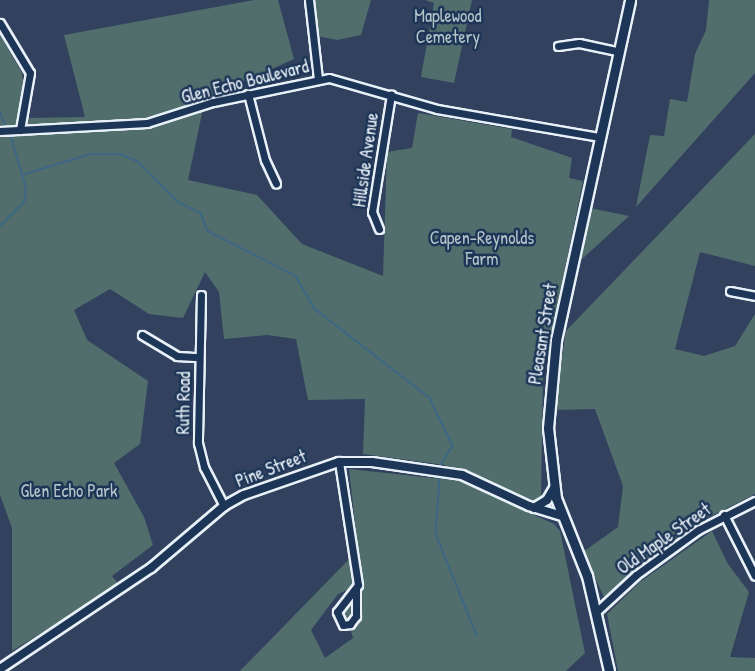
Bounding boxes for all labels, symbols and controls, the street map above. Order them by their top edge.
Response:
park label: Maplewood Cemetery [414,6,482,48]
street label: Glen Echo Boulevard [179,56,311,108]
street label: Hillside Avenue [349,111,383,209]
park label: Capen-Reynolds Farm [430,228,534,270]
street label: Pleasant Street [524,282,562,386]
street label: Ruth Road [173,371,195,435]
street label: Pine Street [233,446,309,492]
park label: Glen Echo Park [21,480,117,502]
street label: Old Maple Street [613,499,715,579]

